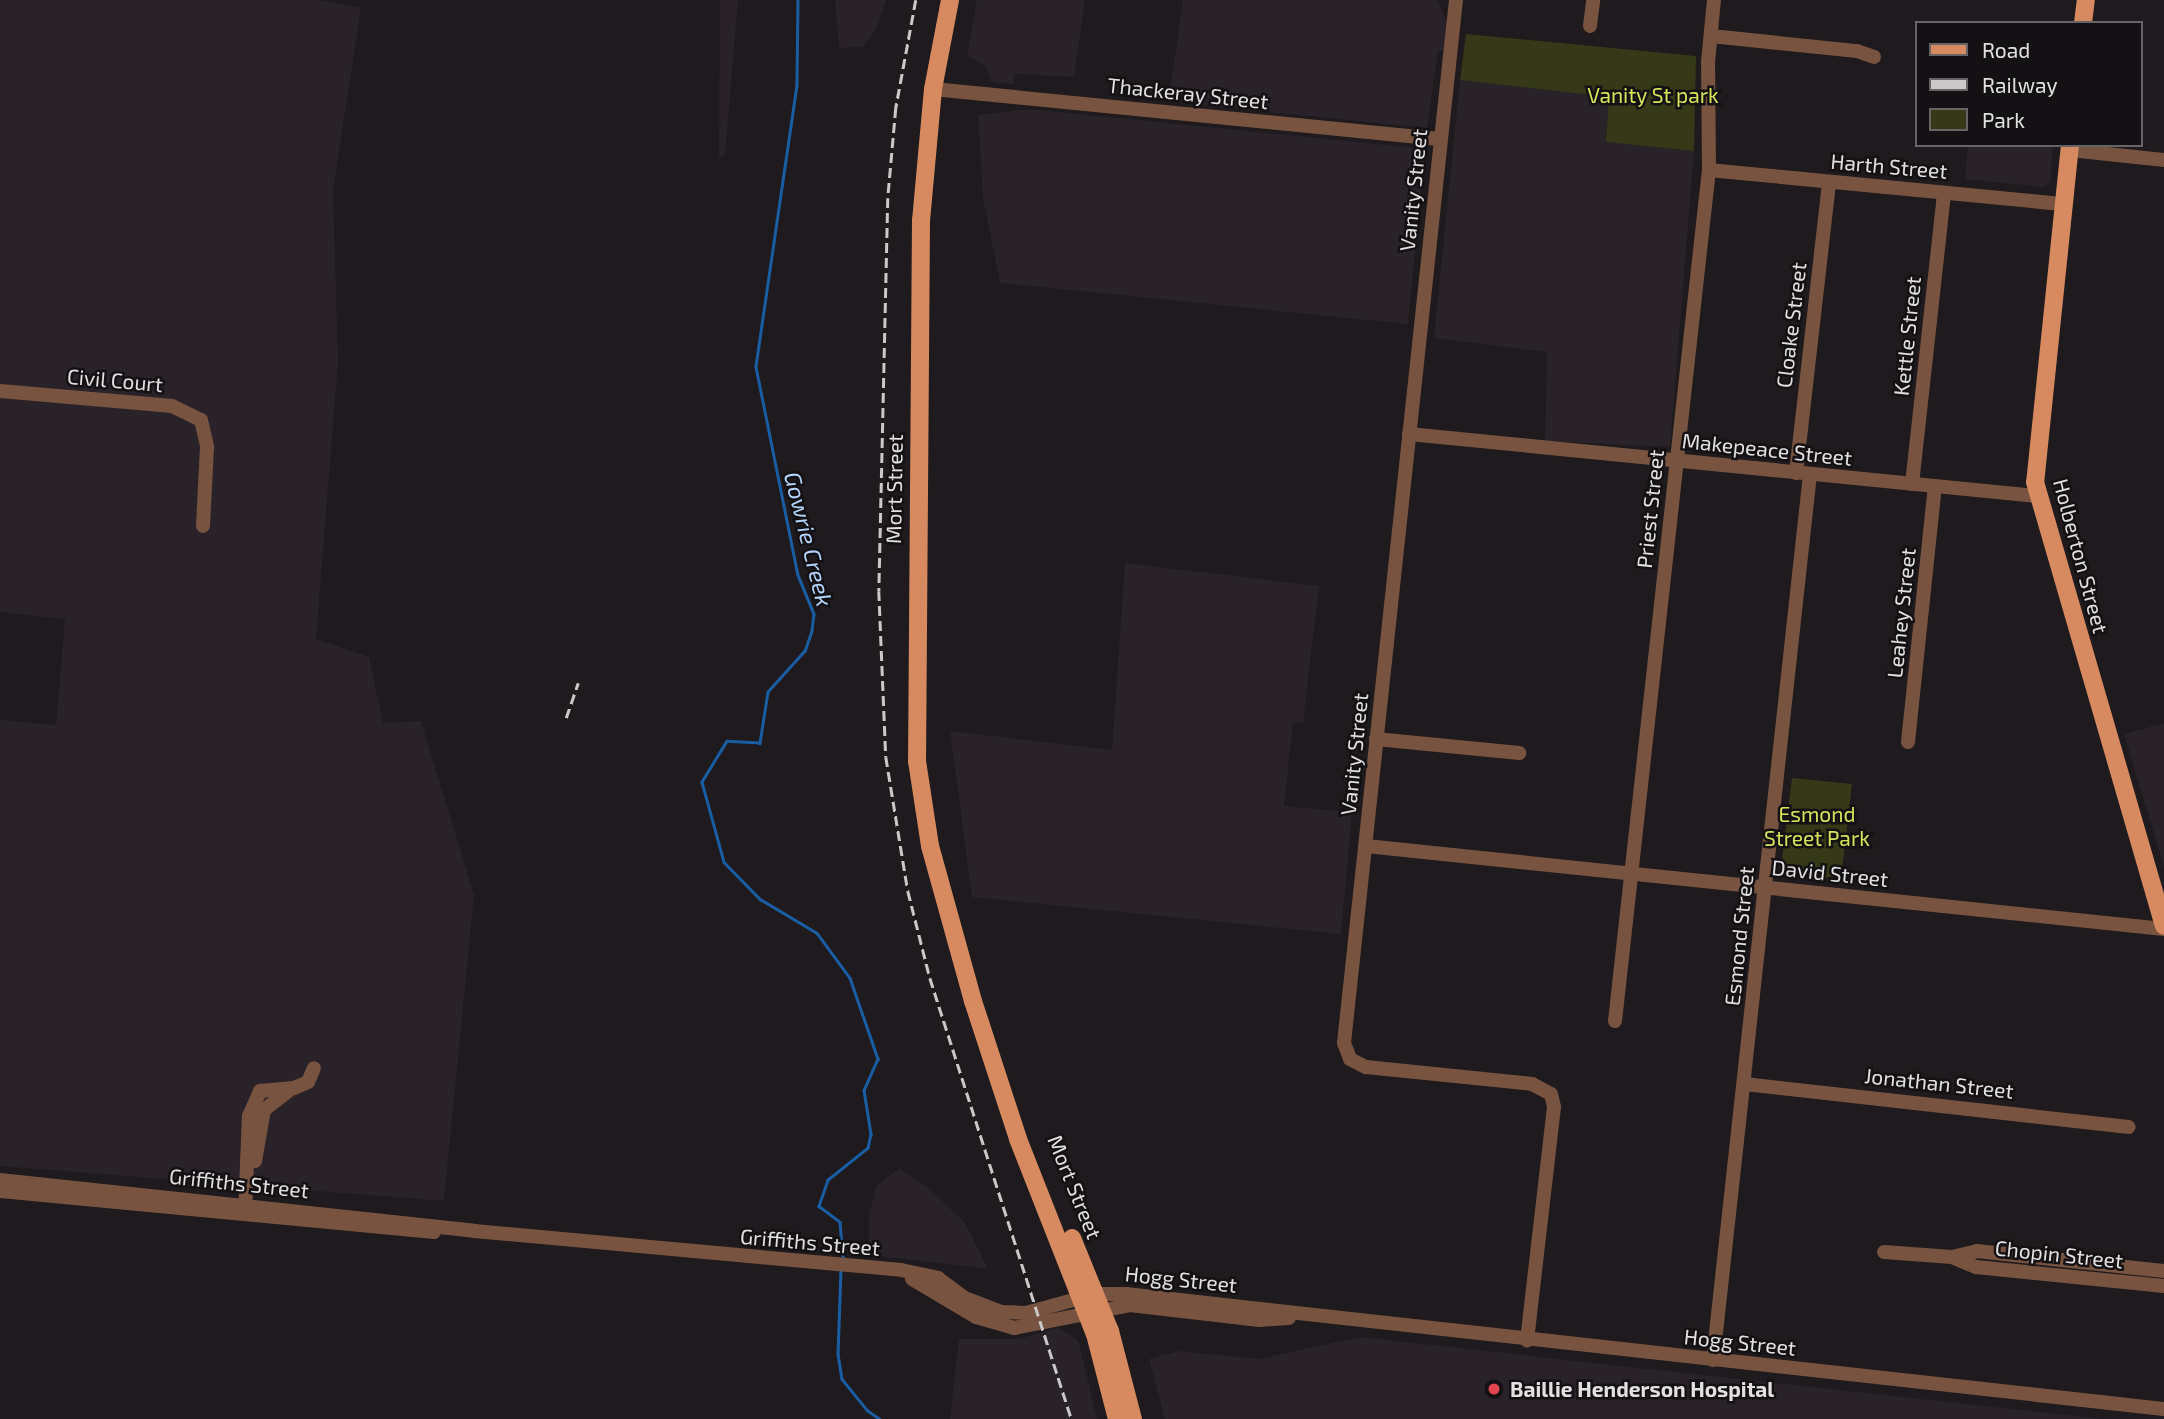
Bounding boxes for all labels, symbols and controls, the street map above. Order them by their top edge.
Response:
legend [1916,21,2143,147]
text: Road [1982,37,2030,62]
street label: Thackeray Street [1106,72,1270,114]
text: Railway [1982,72,2058,97]
park label: Vanity St park [1587,82,1719,108]
text: Park [1982,107,2025,132]
street label: Vanity Street [1394,127,1432,253]
street label: Harth Street [1830,148,1948,184]
street label: Cloake Street [1771,261,1811,389]
street label: Kettle Street [1888,275,1926,397]
street label: Civil Court [66,363,164,397]
street label: Makepeace Street [1681,428,1853,470]
street label: Mort Street [880,434,908,544]
street label: Priest Street [1631,449,1669,569]
water label: Gowrie Creek [779,469,839,609]
street label: Holberton Street [2048,476,2114,636]
street label: Leahey Street [1882,546,1920,680]
street label: Vanity Street [1335,691,1373,817]
park label: Esmond Street Park [1764,801,1870,851]
street label: David Street [1771,854,1889,892]
street label: Esmond Street [1719,865,1759,1007]
street label: Jonathan Street [1863,1063,2015,1103]
street label: Mort Street [1043,1131,1107,1243]
street label: Griffiths Street [168,1163,310,1203]
street label: Griffiths Street [739,1223,881,1261]
street label: Chopin Street [1994,1235,2124,1273]
street label: Hogg Street [1124,1261,1238,1297]
street label: Hogg Street [1683,1324,1797,1360]
place label: Baillie Henderson Hospital [1510,1376,1774,1402]
marker: Baillie Henderson Hospital [1484,1379,1504,1399]

